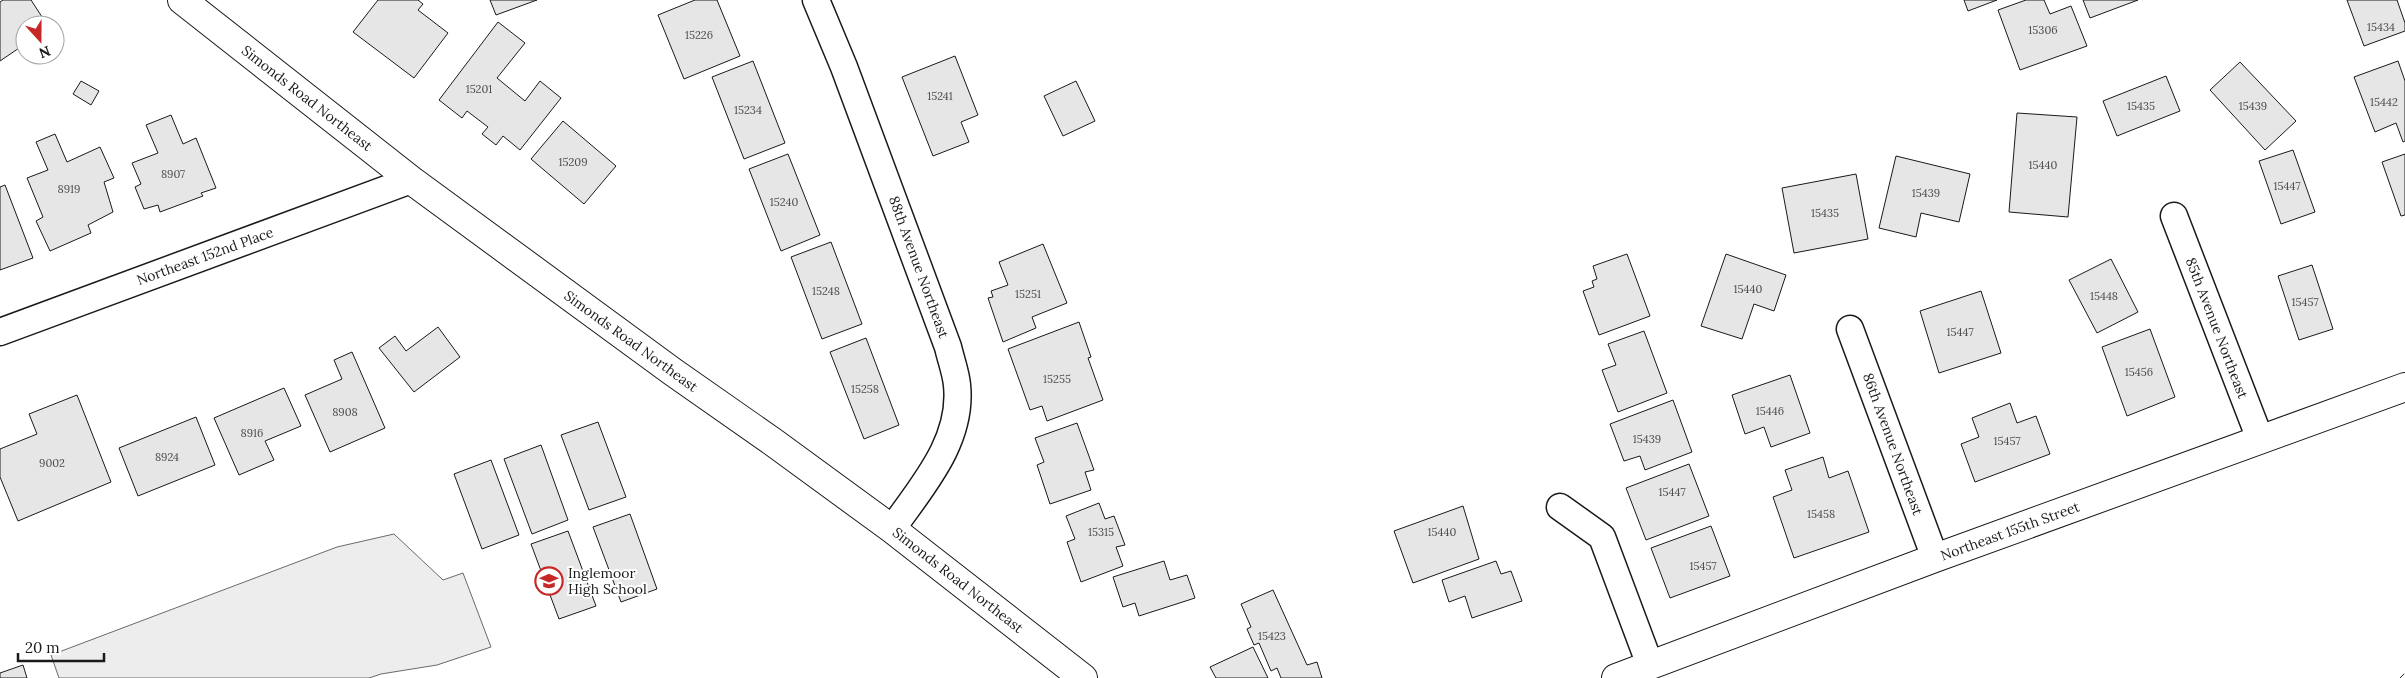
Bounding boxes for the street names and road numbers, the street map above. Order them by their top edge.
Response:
street label: Simonds Road Northeast [238,41,376,155]
street label: 88th Avenue Northeast [885,194,953,341]
street label: Northeast 152nd Place [134,223,276,289]
street label: 85th Avenue Northeast [2182,255,2252,402]
street label: Simonds Road Northeast [561,286,702,396]
street label: 86th Avenue Northeast [1859,370,1927,518]
street label: Northeast 155th Street [1938,497,2082,565]
street label: Simonds Road Northeast [889,523,1027,637]

